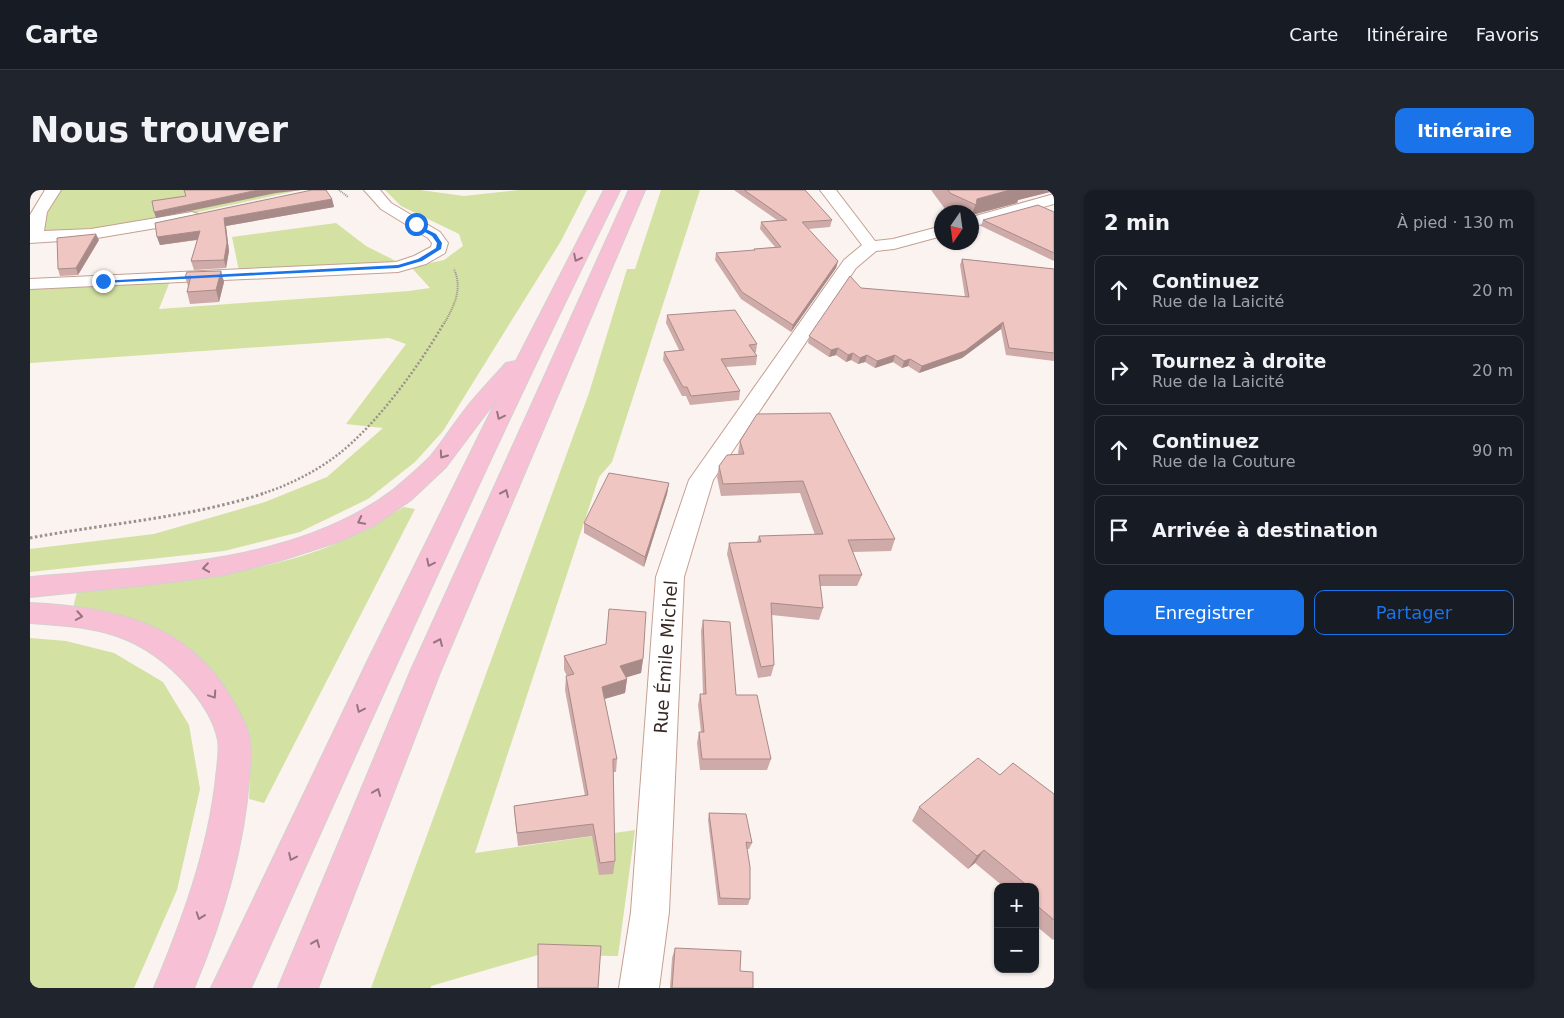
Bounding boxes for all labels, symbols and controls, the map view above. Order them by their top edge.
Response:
text: Carte [25,21,98,49]
text: Carte [1289,24,1338,45]
text: Itinéraire [1366,24,1448,45]
text: Favoris [1476,24,1539,45]
button: Itinéraire [1395,108,1534,153]
text: Nous trouver [30,110,288,150]
north arrow [934,205,979,250]
text: 2 min [1104,211,1170,235]
route start [405,213,428,236]
text: À pied · 130 m [1397,213,1514,232]
one-way arrow [574,253,584,262]
route end [92,270,115,293]
text: Continuez [1152,270,1259,292]
icon: ahead [1105,276,1133,304]
text: 20 m [1472,281,1513,300]
text: Rue de la Laicité [1152,292,1284,311]
text: Tournez à droite [1152,350,1326,372]
icon: right [1105,356,1133,384]
text: 20 m [1472,361,1513,380]
text: Rue de la Laicité [1152,372,1284,391]
one-way arrow [496,411,506,420]
text: Continuez [1152,430,1259,452]
icon: ahead [1105,436,1133,464]
text: 90 m [1472,441,1513,460]
one-way arrow [440,449,449,459]
text: Rue de la Couture [1152,452,1295,471]
one-way arrow [498,489,509,498]
one-way arrow [357,515,366,525]
icon: arrive [1105,516,1133,544]
text: Arrivée à destination [1152,519,1378,541]
one-way arrow [426,557,436,566]
one-way arrow [202,562,210,573]
street label: Rue Émile Michel [650,580,681,734]
button: Enregistrer [1104,590,1304,635]
button: Partager [1314,590,1514,635]
one-way arrow [74,611,83,621]
one-way arrow [432,638,443,647]
one-way arrow [207,690,217,699]
one-way arrow [356,704,367,713]
one-way arrow [371,788,381,797]
one-way arrow [288,852,298,861]
map controls [994,883,1039,973]
button: + [994,883,1039,928]
one-way arrow [196,911,206,919]
button: − [994,928,1039,973]
one-way arrow [310,939,320,948]

